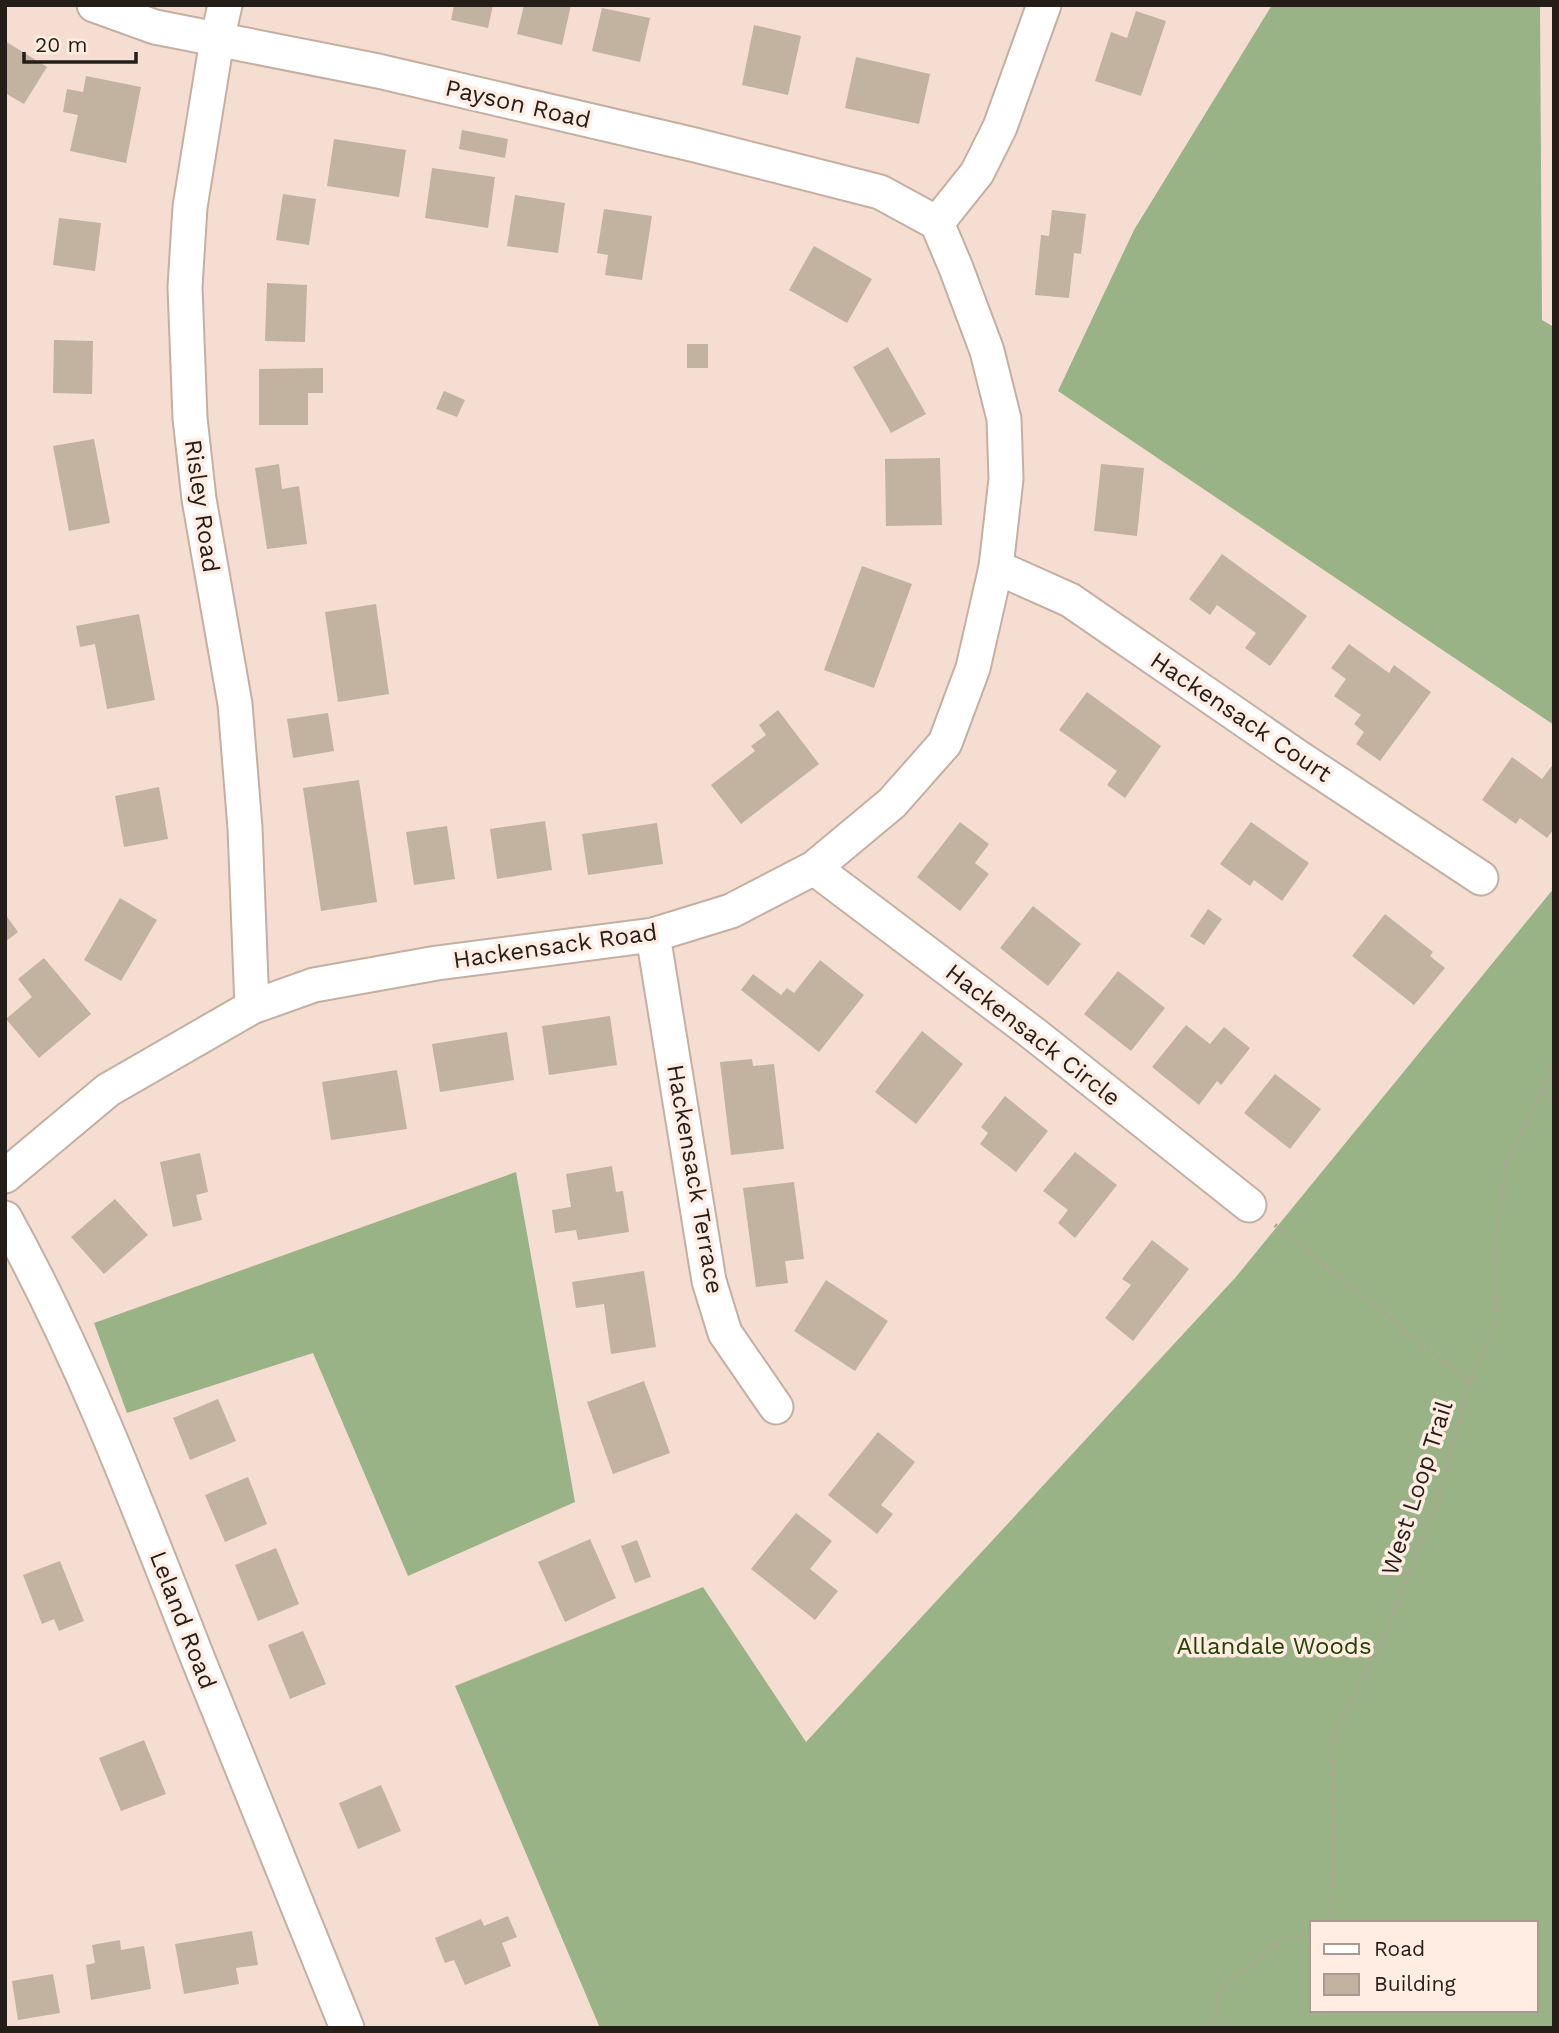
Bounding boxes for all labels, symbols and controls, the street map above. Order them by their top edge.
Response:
scale bar [24,21,136,65]
text: 20 m [35,32,87,57]
street label: Payson Road [443,74,593,134]
street label: Risley Road [179,438,225,574]
street label: Hackensack Court [1145,646,1337,788]
street label: Hackensack Road [451,918,659,974]
street label: Hackensack Circle [940,958,1126,1112]
street label: Hackensack Terrace [661,1062,729,1296]
street label: West Loop Trail [1376,1397,1459,1579]
street label: Leland Road [144,1547,222,1693]
park label: Allandale Woods [1176,1632,1372,1660]
legend [1310,1921,1538,2012]
text: Road [1374,1936,1425,1961]
text: Building [1374,1971,1456,1996]

